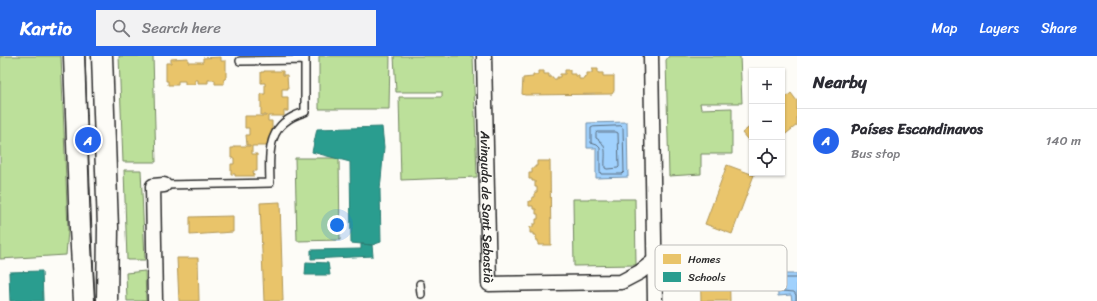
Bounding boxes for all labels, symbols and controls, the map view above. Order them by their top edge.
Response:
search box [96,10,376,46]
text: Kartio [20,12,72,45]
text: Search here [142,15,221,41]
text: Map [932,16,957,41]
text: Layers [979,16,1019,41]
text: Share [1041,16,1077,41]
icon: search [110,17,132,39]
text: Nearby [813,67,867,97]
map controls [749,68,785,176]
button: + [749,68,785,104]
button: − [749,104,785,140]
text: Países Escandinavos [851,116,983,142]
pin: A [75,125,101,155]
text: A [822,129,830,152]
text: 140 m [1046,129,1081,152]
street label: Avinguda de Sant Sebastià [474,130,500,284]
button: locate [749,140,785,176]
text: Bus stop [851,142,900,165]
your location [327,215,347,235]
legend [655,245,787,291]
text: Homes [688,250,721,269]
text: Schools [688,268,726,287]

